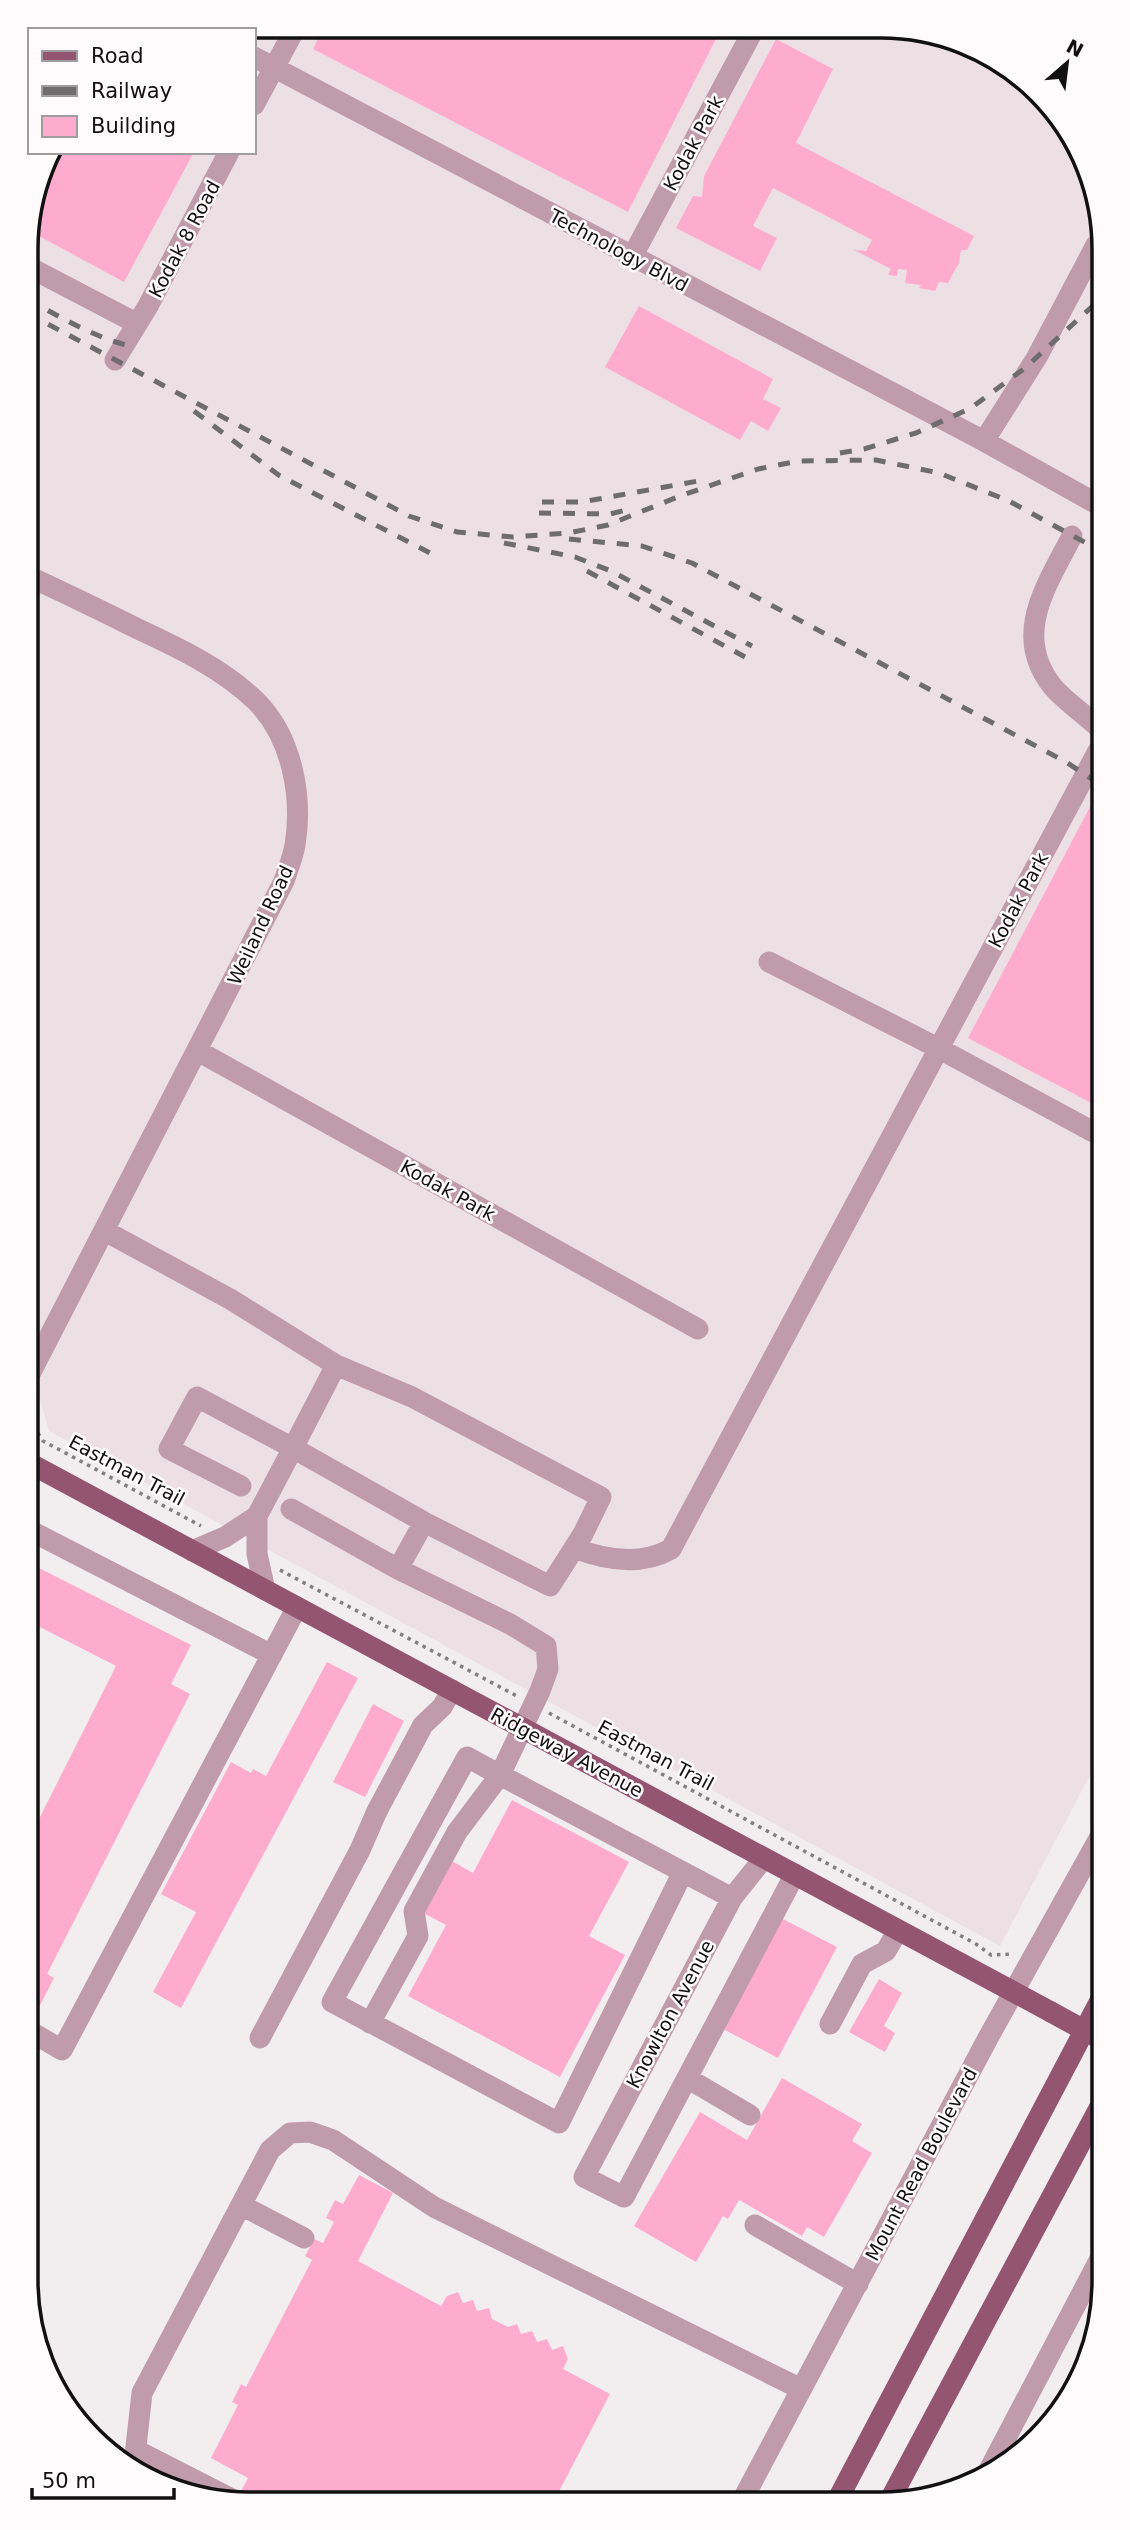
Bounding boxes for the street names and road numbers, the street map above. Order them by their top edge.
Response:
street label: Kodak Park [659,92,727,194]
street label: Kodak 8 Road [144,177,224,301]
street label: Technology Blvd [545,204,692,296]
street label: Kodak Park [984,849,1052,951]
street label: Weiland Road [223,862,297,988]
street label: Kodak Park [397,1155,499,1225]
street label: Eastman Trail [65,1430,189,1510]
street label: Ridgeway Avenue [487,1703,647,1801]
street label: Eastman Trail [594,1715,718,1795]
street label: Knowlton Avenue [622,1936,718,2092]
street label: Mount Read Boulevard [861,2064,981,2264]

